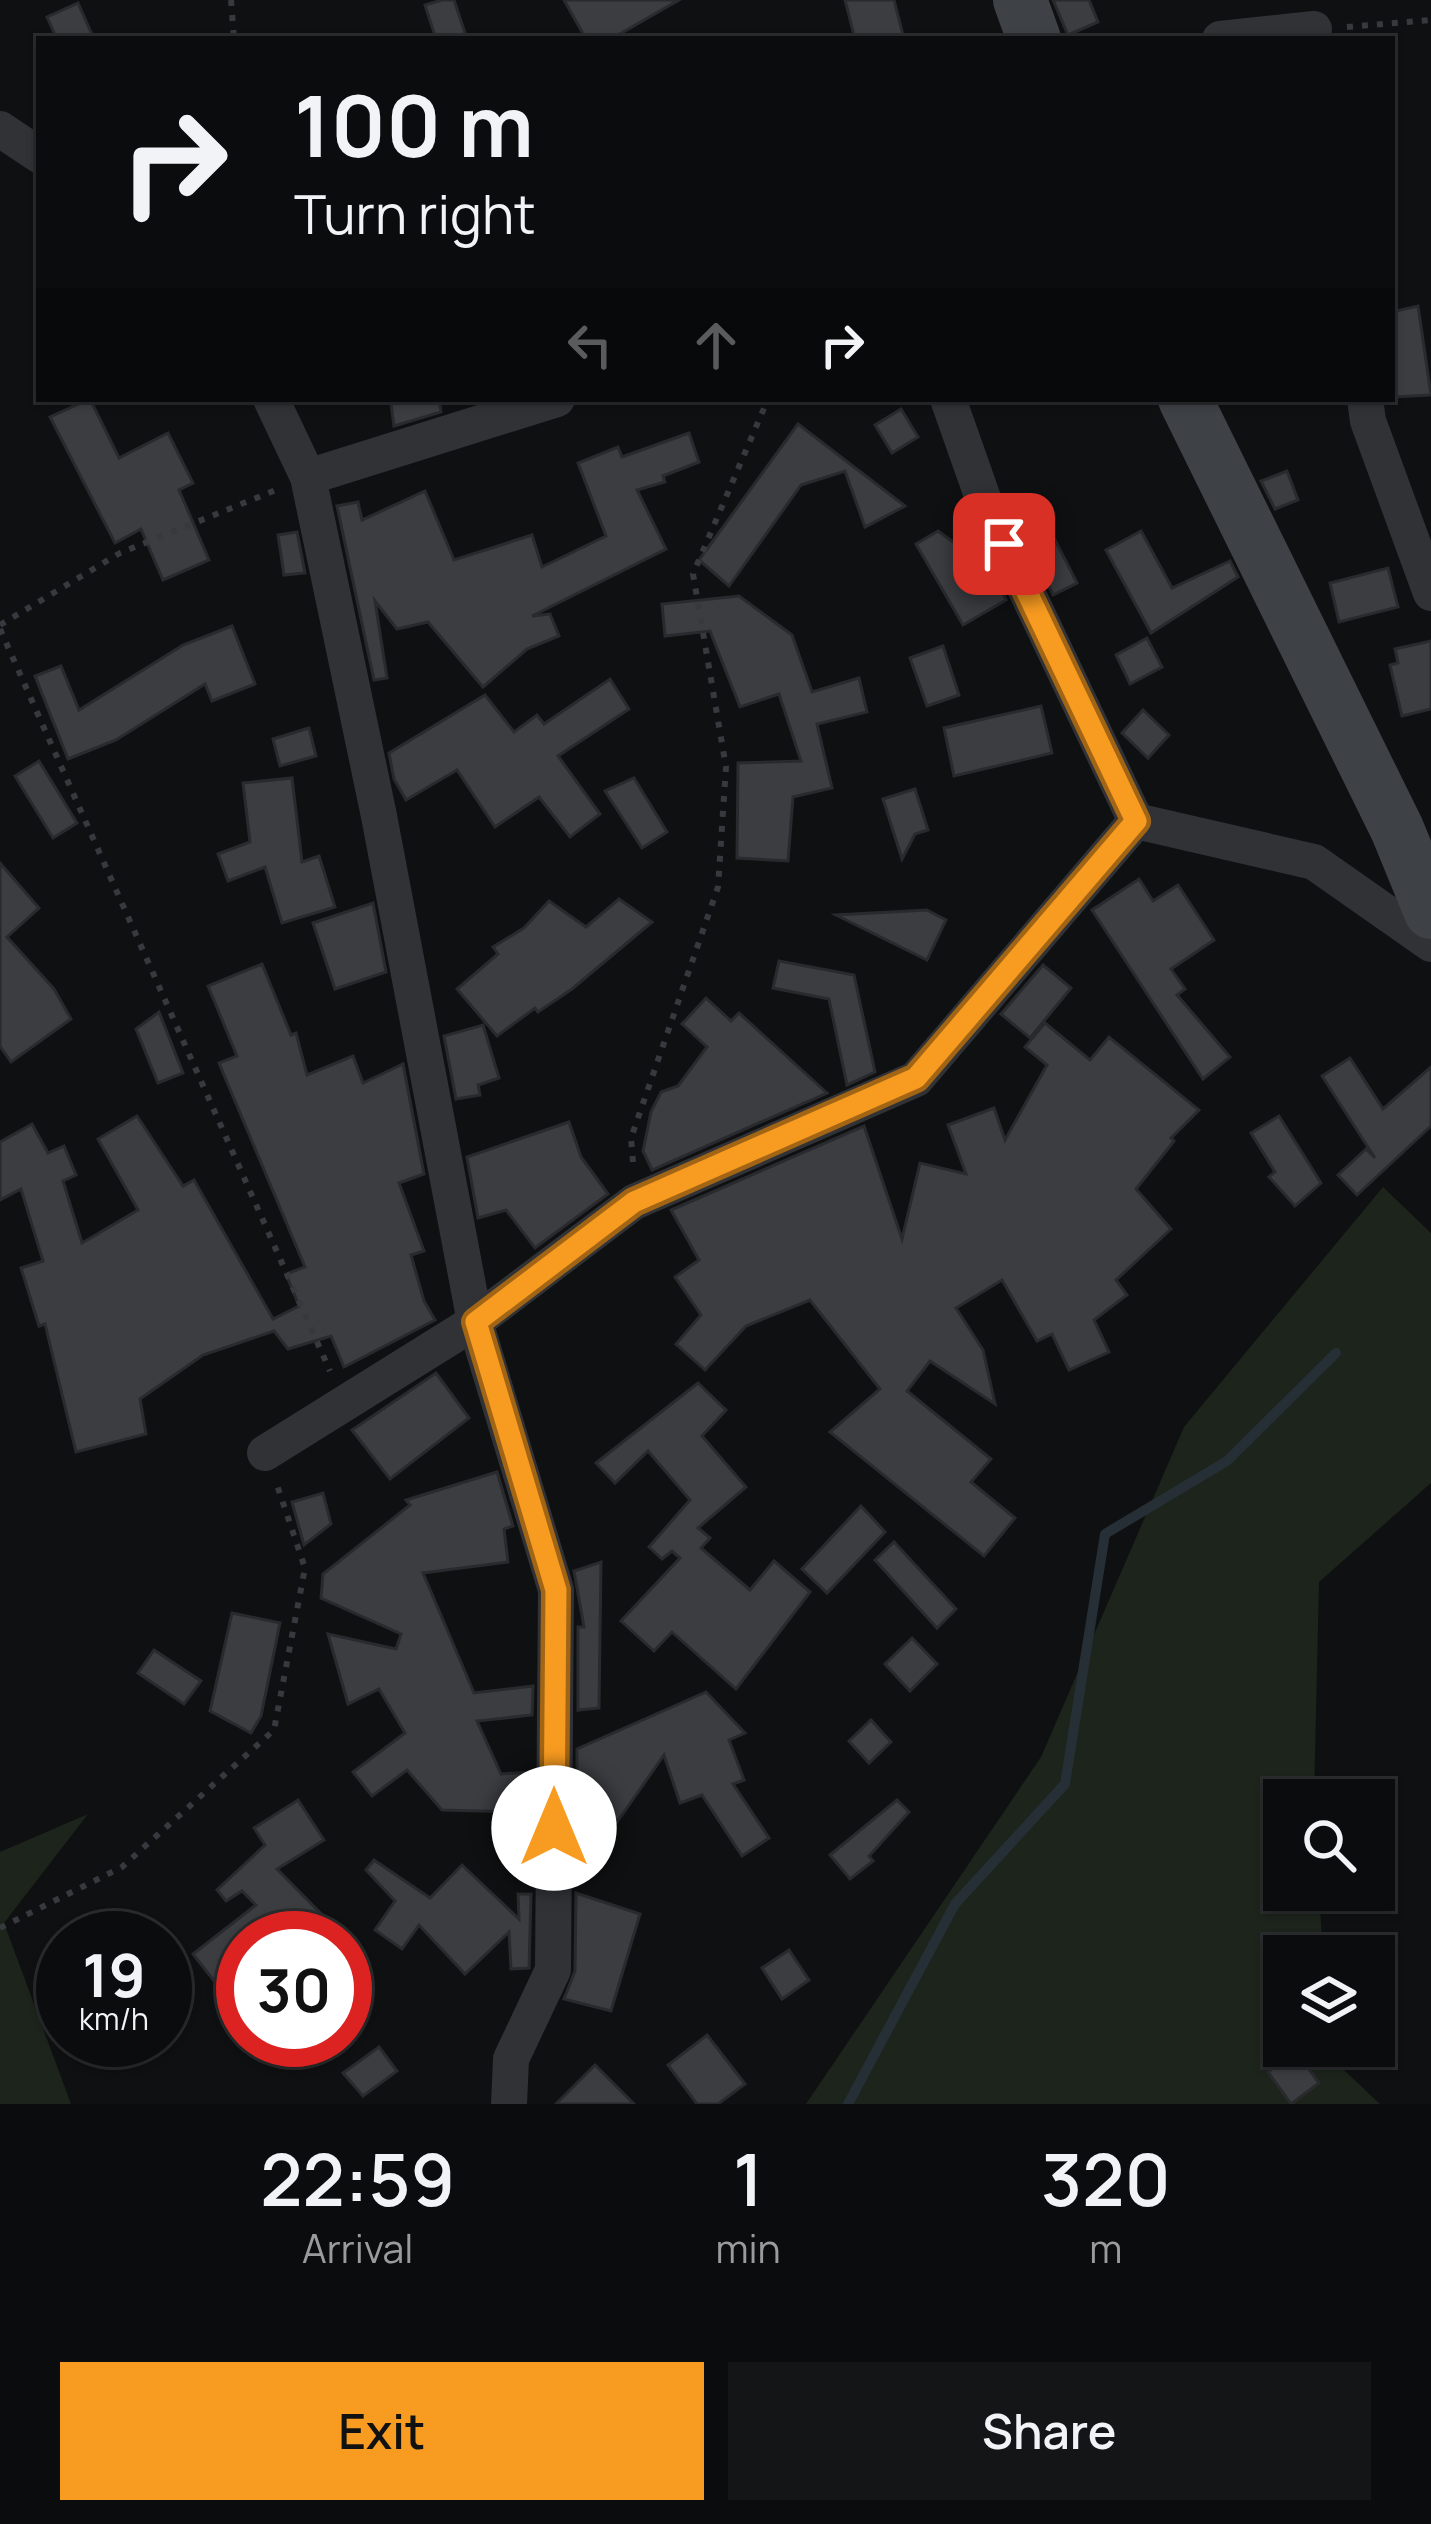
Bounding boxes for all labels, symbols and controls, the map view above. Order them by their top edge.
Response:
text: 100 m [294,67,534,182]
icon: right [96,84,252,240]
text: Turn right [294,176,536,250]
icon: left [557,312,623,378]
icon: ahead [683,312,749,378]
icon: right [809,312,875,378]
pin [953,493,1055,595]
icon: arrive [971,511,1037,577]
position arrow [491,1765,617,1891]
map controls [1263,1779,1395,2067]
button: search [1263,1779,1395,1911]
speed limit sign: 30 [216,1911,372,2067]
text: 19 [82,1933,146,2015]
button: layers [1263,1935,1395,2067]
text: km/h [79,1998,149,2039]
text: 22:59 [260,2129,455,2228]
text: 1 [733,2129,763,2228]
text: 320 [1041,2129,1171,2228]
text: Arrival [302,2221,413,2275]
text: min [715,2221,781,2275]
text: m [1089,2221,1122,2275]
button: Exit [60,2362,704,2500]
button: Share [728,2362,1371,2500]

